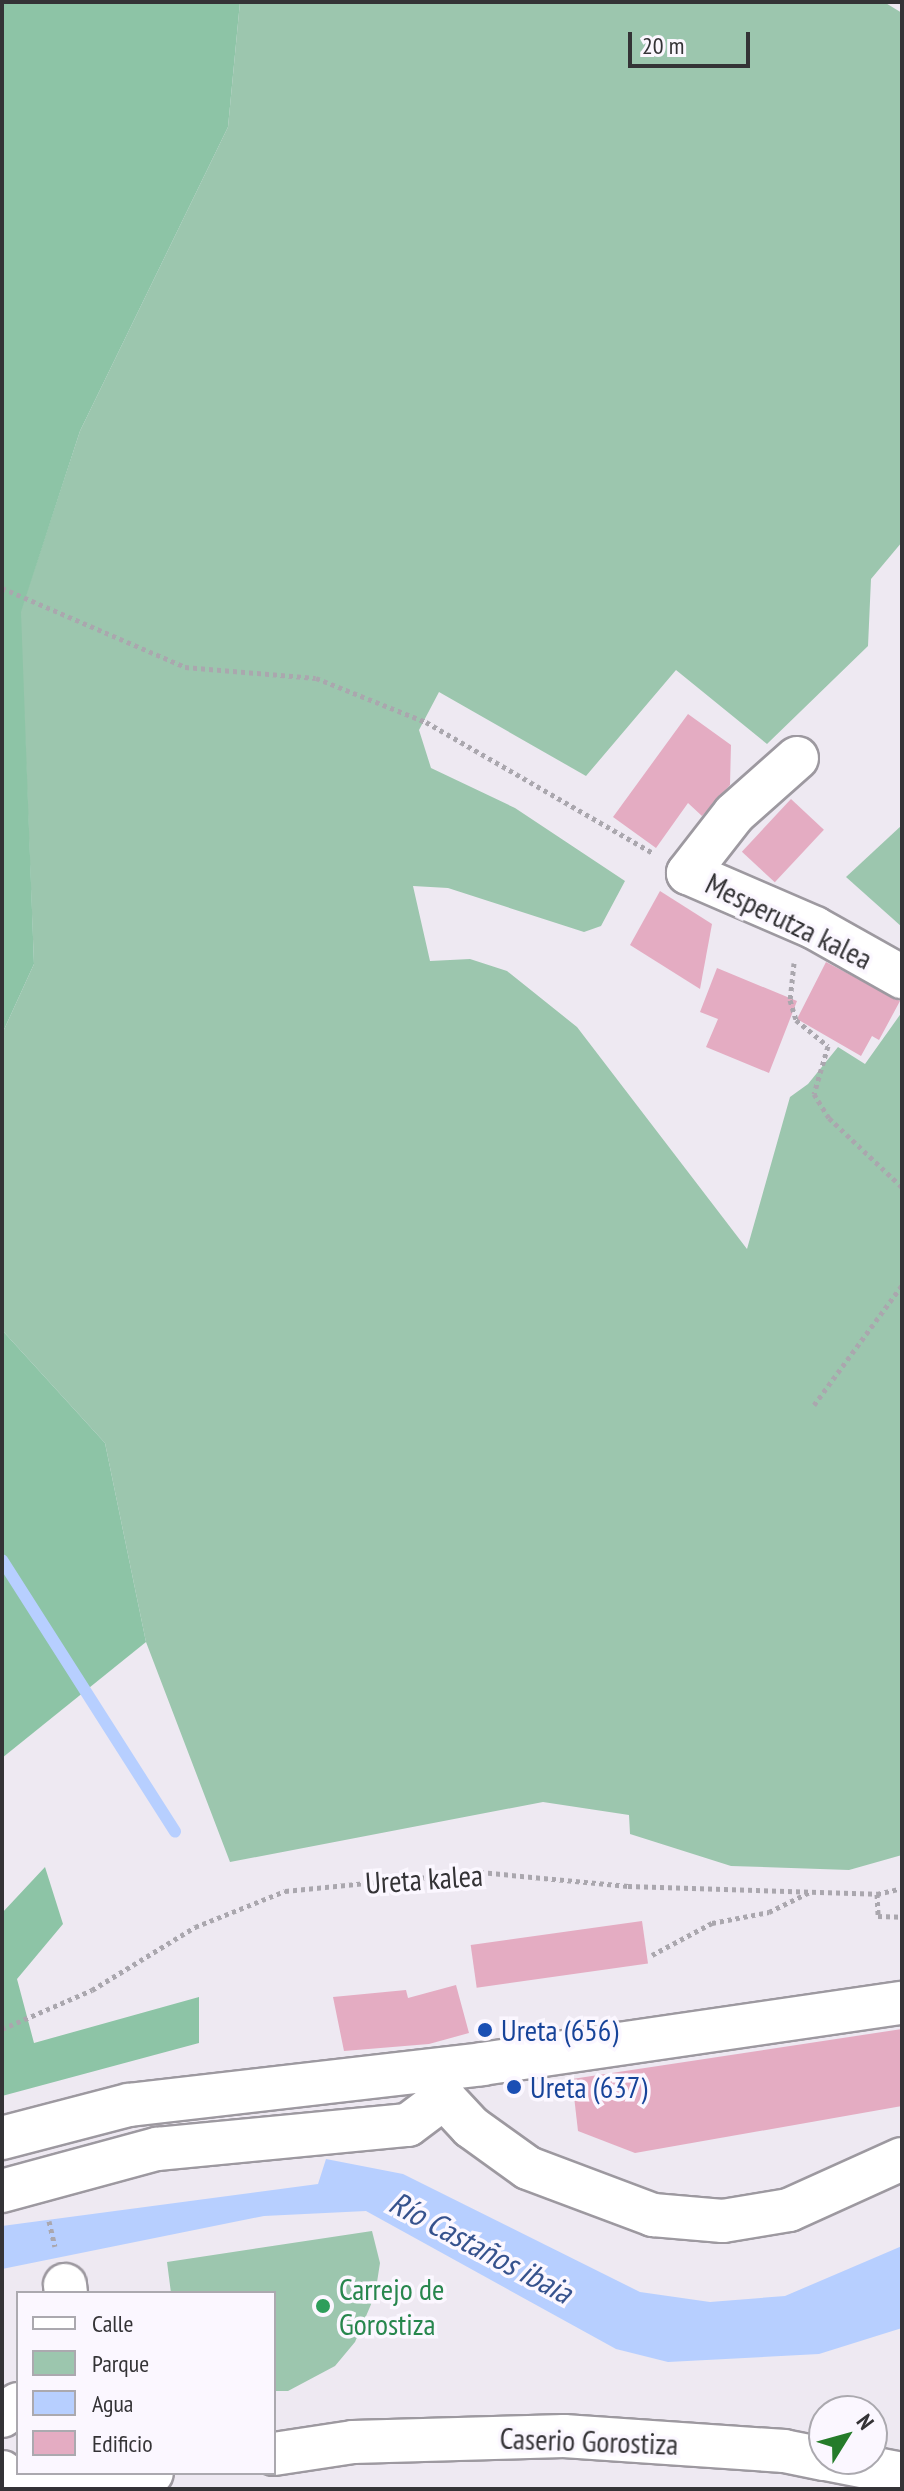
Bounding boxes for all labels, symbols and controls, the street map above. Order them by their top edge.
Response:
scale bar [632,16,754,66]
text: 20 m [642,30,684,61]
street label: Mesperutza kalea [700,865,878,977]
street label: Ureta kalea [364,1857,484,1901]
place label: Ureta (656) [501,2012,618,2048]
marker: Ureta (656) [476,2021,494,2039]
place label: Ureta (637) [530,2069,647,2105]
marker: Ureta (637) [505,2078,523,2096]
water label: Río Castaños ibaia [383,2183,579,2311]
place label: Carrejo de Gorostiza [339,2271,444,2342]
legend [16,2291,276,2475]
marker: Carrejo de Gorostiza [314,2297,332,2315]
text: Calle [92,2308,133,2339]
text: Parque [92,2348,149,2379]
text: Agua [92,2388,133,2419]
north arrow [808,2395,888,2475]
text: N [851,2409,880,2435]
street label: Caserio Gorostiza [499,2420,679,2462]
text: Edificio [92,2428,153,2459]

